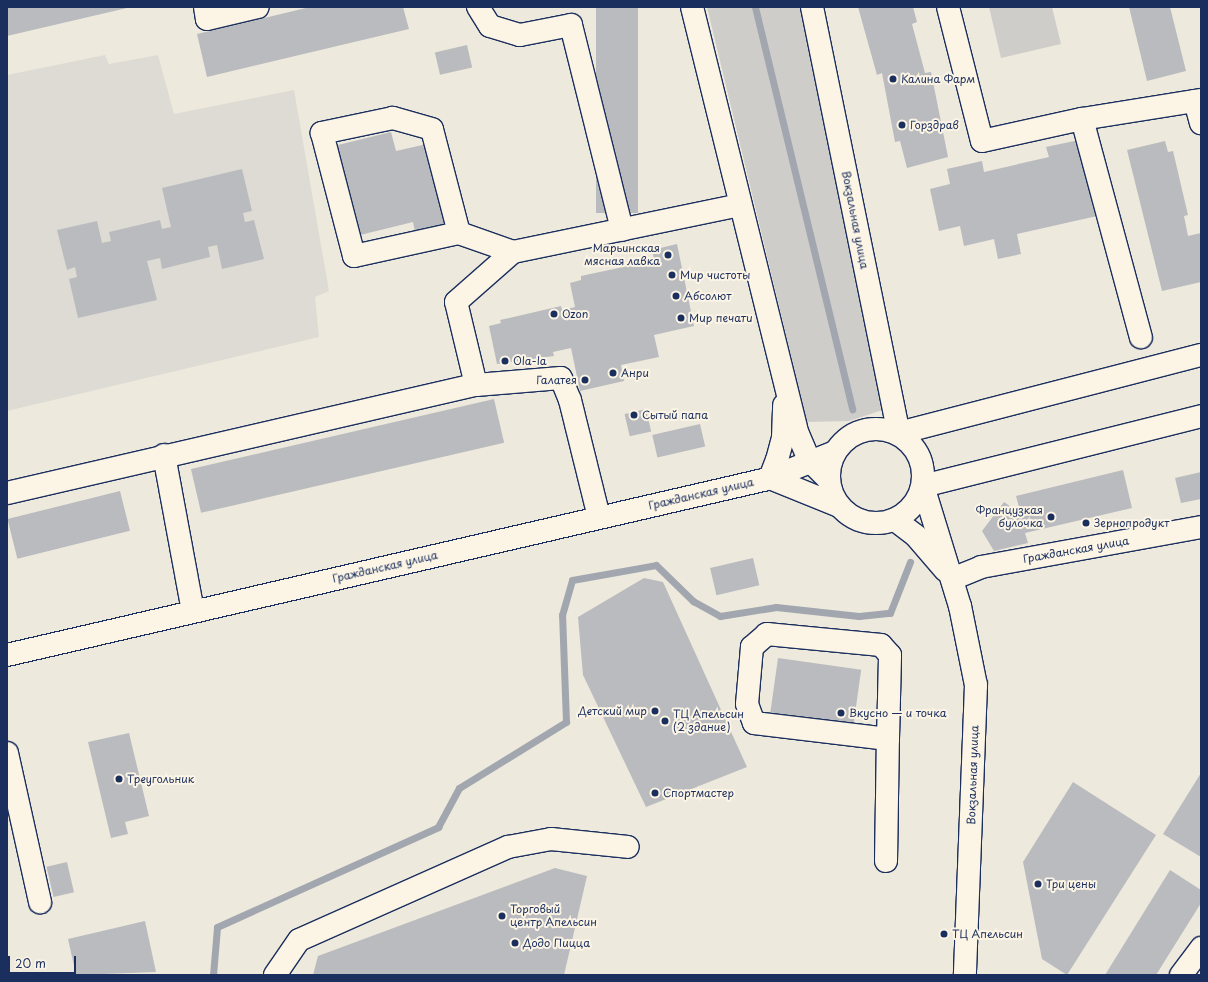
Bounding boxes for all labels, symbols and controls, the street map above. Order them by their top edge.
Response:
place label: Калина Фарм [901,72,976,86]
marker: Калина Фарм [888,74,898,84]
place label: Горздрав [910,118,959,132]
marker: Горздрав [897,120,907,130]
street label: Вокзальная улица [839,169,871,271]
place label: Марьинская мясная лавка [584,242,660,268]
marker: Марьинская мясная лавка [663,250,673,260]
place label: Мир чистоты [680,268,751,282]
marker: Мир чистоты [667,270,677,280]
place label: Абсолют [684,289,732,303]
marker: Абсолют [671,291,681,301]
place label: Ozon [562,307,588,321]
marker: Ozon [549,309,559,319]
place label: Мир печати [689,311,753,325]
marker: Мир печати [676,313,686,323]
place label: Ola-la [513,354,547,368]
marker: Ola-la [500,356,510,366]
place label: Анри [621,366,649,380]
marker: Анри [608,368,618,378]
place label: Галатея [536,373,577,387]
marker: Галатея [580,375,590,385]
place label: Сытый папа [642,408,709,422]
marker: Сытый папа [629,410,639,420]
street label: Гражданская улица [647,475,755,513]
place label: Французкая булочка [976,504,1043,530]
marker: Французкая булочка [1046,512,1056,522]
place label: Зернопродукт [1094,516,1170,530]
marker: Зернопродукт [1081,518,1091,528]
street label: Гражданская улица [1022,534,1130,566]
street label: Гражданская улица [331,548,439,586]
place label: Детский мир [578,704,647,718]
marker: Детский мир [650,706,660,716]
place label: Вкусно — и точка [849,706,948,720]
place label: ТЦ Апельсин (2 здание) [673,708,744,734]
marker: Вкусно — и точка [836,708,846,718]
marker: ТЦ Апельсин (2 здание) [660,716,670,726]
street label: Вокзальная улица [965,725,981,825]
place label: Треугольник [127,772,194,786]
marker: Треугольник [114,774,124,784]
place label: Спортмастер [663,786,734,800]
marker: Спортмастер [650,788,660,798]
place label: Три цены [1046,877,1097,891]
marker: Три цены [1033,879,1043,889]
place label: Торговый центр Апельсин [510,903,597,929]
marker: Торговый центр Апельсин [497,911,507,921]
place label: ТЦ Апельсин [952,927,1023,941]
marker: ТЦ Апельсин [939,929,949,939]
place label: Додо Пицца [523,936,590,950]
marker: Додо Пицца [510,938,520,948]
scale bar [10,948,78,974]
text: 20 m [15,954,46,972]

